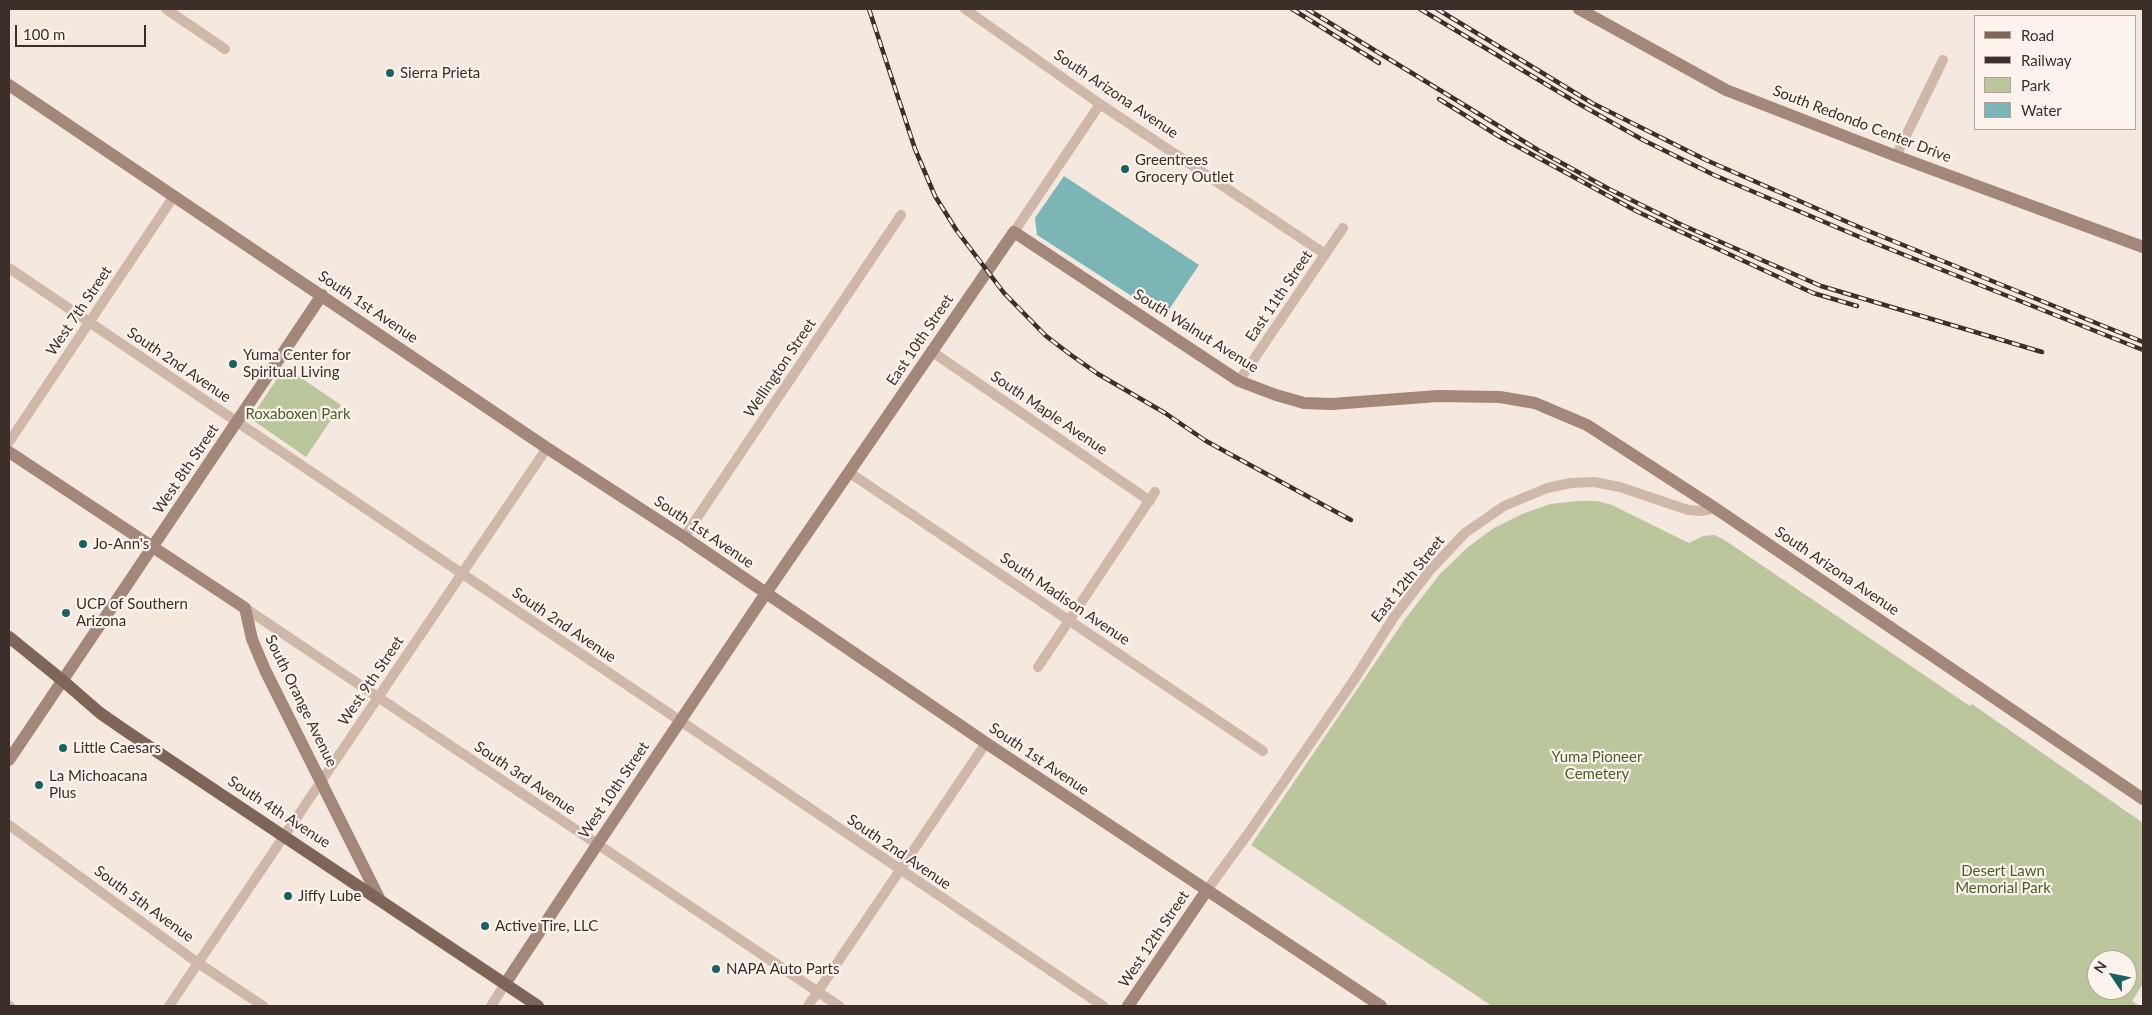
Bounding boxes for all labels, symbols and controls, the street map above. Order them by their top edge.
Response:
scale bar [18,15,149,47]
legend [1974,15,2137,130]
text: 100 m [23,25,65,43]
text: Road [2021,26,2054,44]
street label: South Arizona Avenue [1050,46,1182,142]
text: Railway [2021,51,2072,69]
place label: Sierra Prieta [400,64,480,82]
marker: Sierra Prieta [384,67,396,79]
text: Park [2021,76,2050,94]
street label: South Redondo Center Drive [1770,82,1954,166]
text: Water [2021,101,2062,119]
place label: Greentrees Grocery Outlet [1135,151,1234,186]
marker: Greentrees Grocery Outlet [1119,163,1131,175]
street label: East 11th Street [1242,247,1316,345]
street label: West 7th Street [42,263,116,359]
street label: South 1st Avenue [315,267,421,347]
street label: South Walnut Avenue [1130,285,1262,377]
street label: East 10th Street [883,291,957,389]
street label: Wellington Street [740,315,820,421]
street label: South 2nd Avenue [124,324,234,406]
place label: Yuma Center for Spiritual Living [243,346,351,381]
marker: Yuma Center for Spiritual Living [227,358,239,370]
street label: South Maple Avenue [987,367,1111,459]
park label: Roxaboxen Park [245,405,351,423]
street label: West 8th Street [149,421,223,517]
street label: South 1st Avenue [651,492,757,572]
street label: South Arizona Avenue [1771,523,1903,619]
street label: East 12th Street [1368,532,1448,626]
place label: Jo-Ann's [93,535,149,553]
marker: Jo-Ann's [77,538,89,550]
street label: South Madison Avenue [997,549,1133,649]
street label: South 2nd Avenue [509,584,619,666]
place label: UCP of Southern Arizona [76,595,188,630]
marker: UCP of Southern Arizona [60,607,72,619]
street label: South Orange Avenue [261,632,341,770]
street label: West 9th Street [334,633,408,729]
street label: South 1st Avenue [986,719,1092,799]
street label: South 3rd Avenue [471,737,579,819]
street label: West 10th Street [575,738,653,842]
place label: Little Caesars [73,739,161,757]
marker: Little Caesars [57,742,69,754]
park label: Yuma Pioneer Cemetery [1552,748,1642,783]
place label: La Michoacana Plus [49,767,147,802]
street label: South 4th Avenue [224,772,334,852]
marker: La Michoacana Plus [33,779,45,791]
street label: South 2nd Avenue [844,811,954,893]
street label: South 5th Avenue [91,862,197,946]
park label: Desert Lawn Memorial Park [1955,862,2051,897]
place label: Jiffy Lube [298,887,361,905]
street label: West 12th Street [1115,887,1193,991]
marker: Jiffy Lube [282,890,294,902]
place label: Active Tire, LLC [495,917,598,935]
marker: Active Tire, LLC [479,920,491,932]
north arrow [2087,950,2137,1000]
text: N [2090,958,2110,976]
place label: NAPA Auto Parts [726,960,839,978]
marker: NAPA Auto Parts [710,963,722,975]

